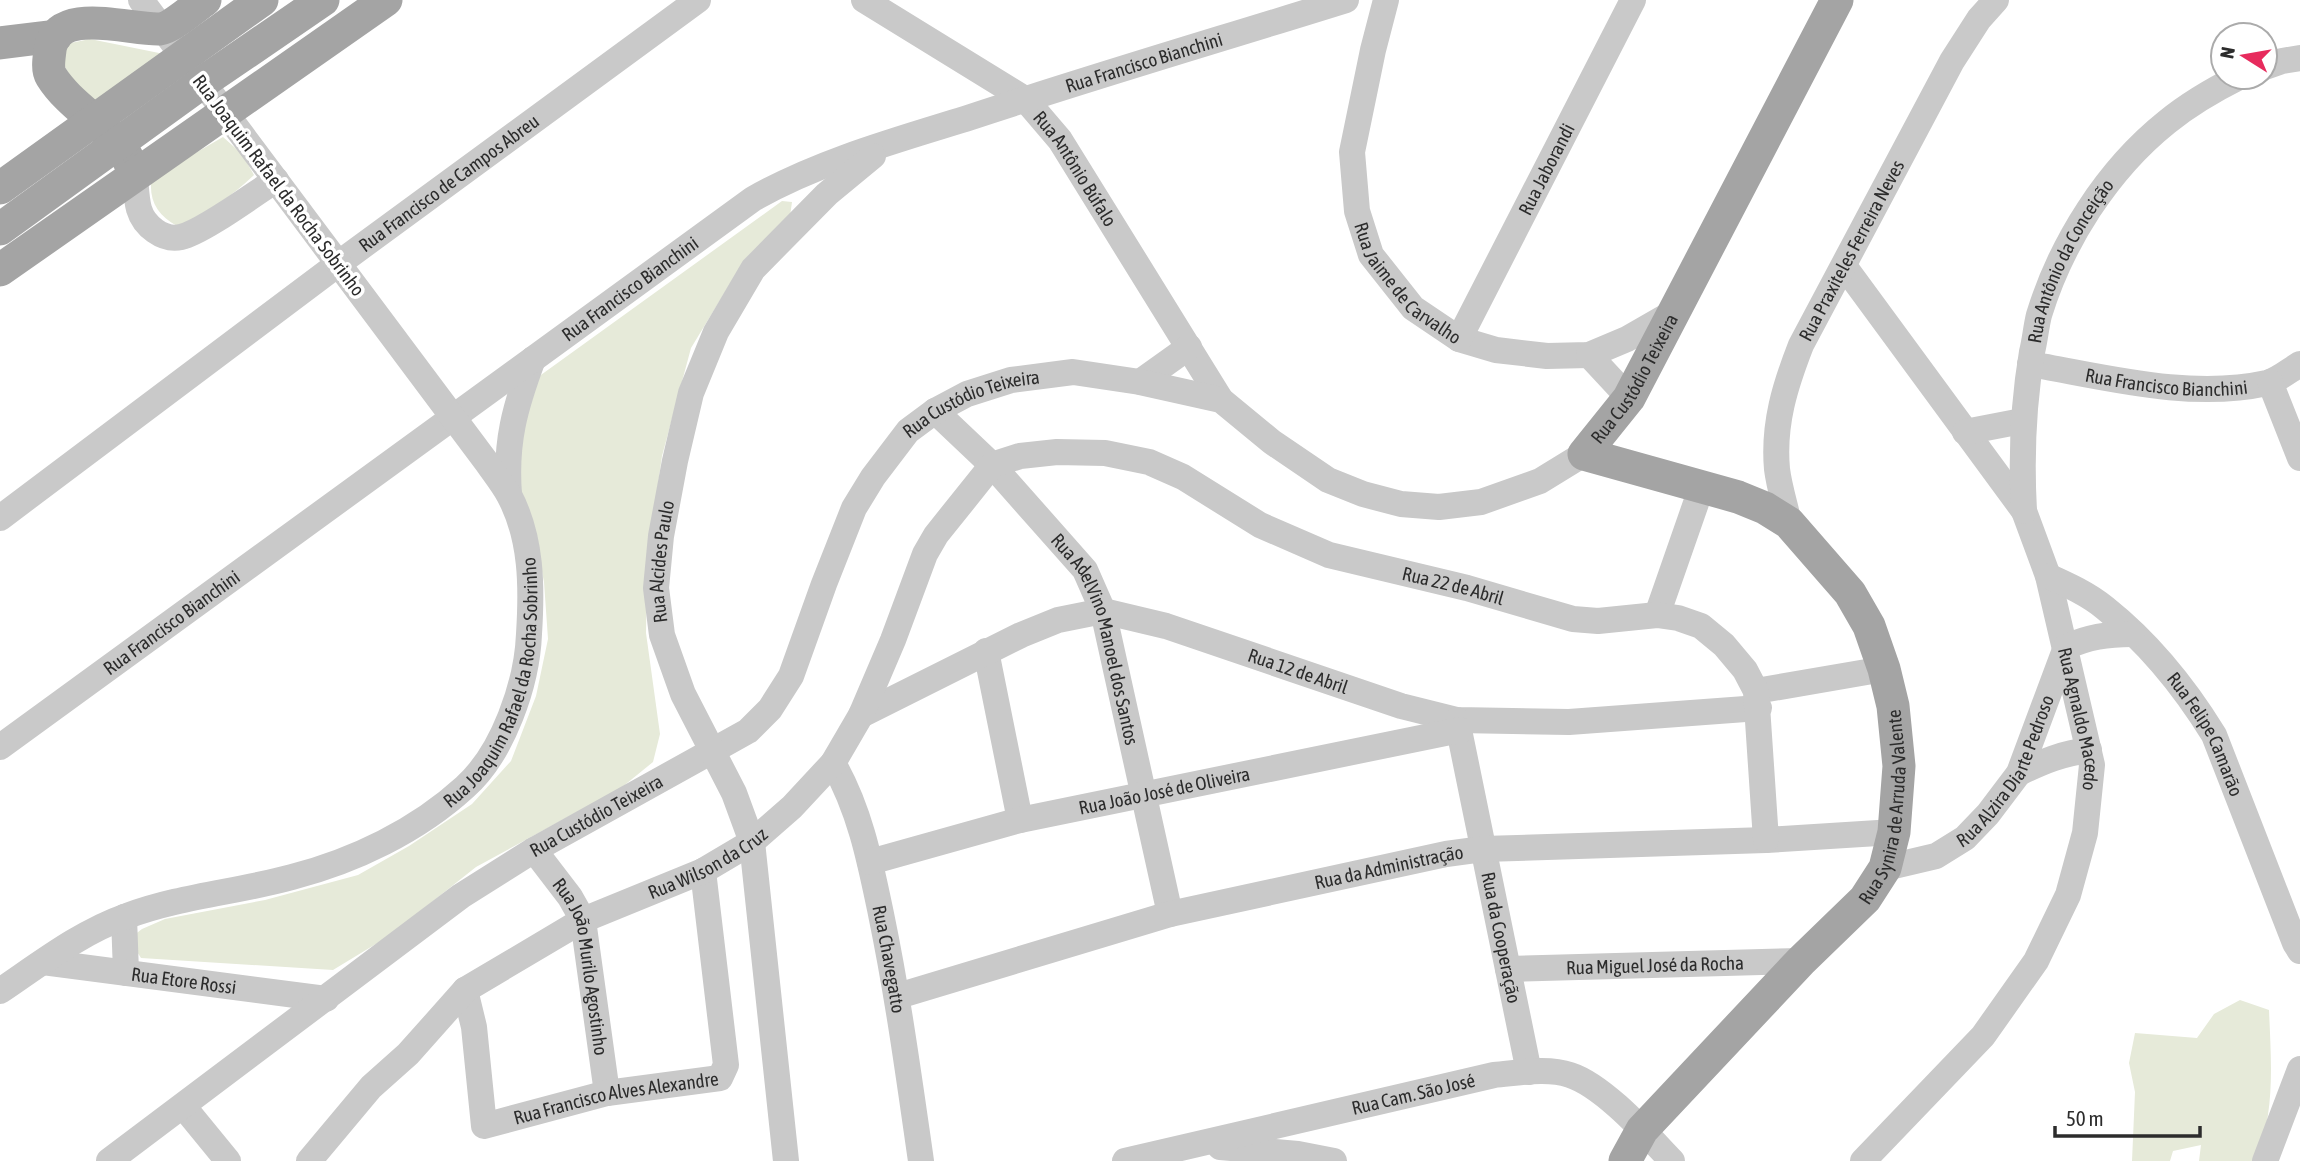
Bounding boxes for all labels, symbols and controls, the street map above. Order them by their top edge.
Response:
north arrow [2209,21,2279,91]
street label: Rua Francisco Bianchini [1063,28,1225,97]
text: N [2215,45,2239,60]
street label: Rua Joaquim Rafael da Rocha Sobrinho [189,70,369,300]
street label: Rua Antônio Búfalo [1029,106,1122,230]
street label: Rua Francisco de Campos Abreu [354,110,543,256]
street label: Rua Jaborandi [1514,120,1579,218]
street label: Rua Praxiteles Ferreira Neves [1794,156,1909,345]
street label: Rua Antônio da Conceição [2023,174,2118,345]
street label: Rua Jaime de Carvalho [1350,219,1466,348]
street label: Rua Francisco Bianchini [557,232,702,345]
street label: Rua Custódio Teixeira [1586,310,1682,448]
street label: Rua Francisco Bianchini [2083,364,2249,400]
street label: Rua Custódio Teixeira [898,365,1041,442]
street label: Rua Alcides Paulo [644,498,678,624]
street label: Rua AdelVino Manoel dos Santos [1047,529,1143,747]
street label: Rua Joaquim Rafael da Rocha Sobrinho [439,556,541,812]
street label: Rua 22 de Abril [1400,562,1507,609]
street label: Rua Francisco Bianchini [99,565,244,679]
street label: Rua 12 de Abril [1245,644,1351,698]
street label: Rua Agnaldo Macedo [2054,645,2103,792]
street label: Rua Felipe Camarão [2163,668,2248,799]
street label: Rua Alzira Diarte Pedroso [1952,692,2058,852]
street label: Rua Synira de Arruda Valente [1854,708,1910,908]
street label: Rua João José de Oliveira [1077,762,1252,819]
street label: Rua Custódio Teixeira [526,770,666,861]
street label: Rua Wilson da Cruz [645,823,772,903]
street label: Rua da Administração [1312,841,1465,893]
street label: Rua da Cooperação [1477,870,1526,1005]
street label: Rua João Murilo Agostinho [548,874,613,1057]
street label: Rua Chavegatto [868,903,910,1015]
street label: Rua Miguel José da Rocha [1566,952,1744,978]
street label: Rua Etore Rossi [130,963,238,998]
street label: Rua Francisco Alves Alexandre [511,1067,720,1129]
street label: Rua Cam. São José [1349,1069,1477,1119]
scale bar [2055,1094,2200,1138]
text: 50 m [2066,1106,2104,1130]

